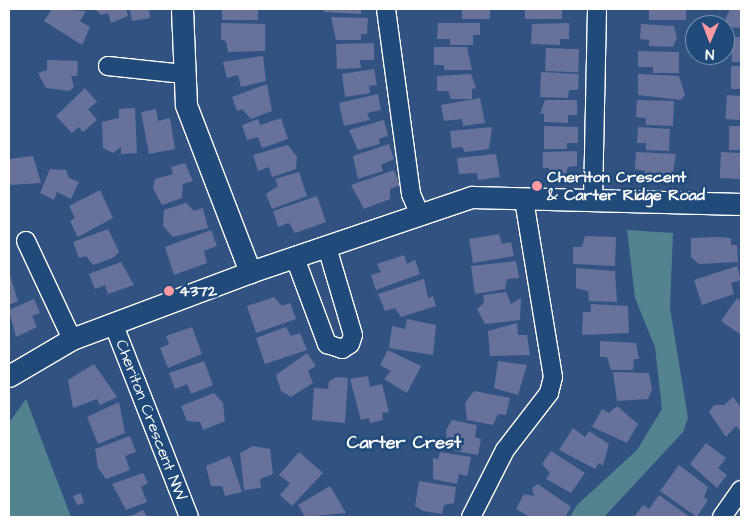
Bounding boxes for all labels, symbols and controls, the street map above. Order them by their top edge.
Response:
north arrow [685,15,735,65]
text: N [705,44,714,64]
place label: Cheriton Crescent & Carter Ridge Road [547,167,705,205]
marker: Cheriton Crescent & Carter Ridge Road [531,180,543,192]
place label: 4372 [179,281,217,301]
marker: 4372 [163,285,175,297]
street label: Cheriton Crescent NW [111,337,191,503]
district label: Carter Crest [347,432,461,454]

